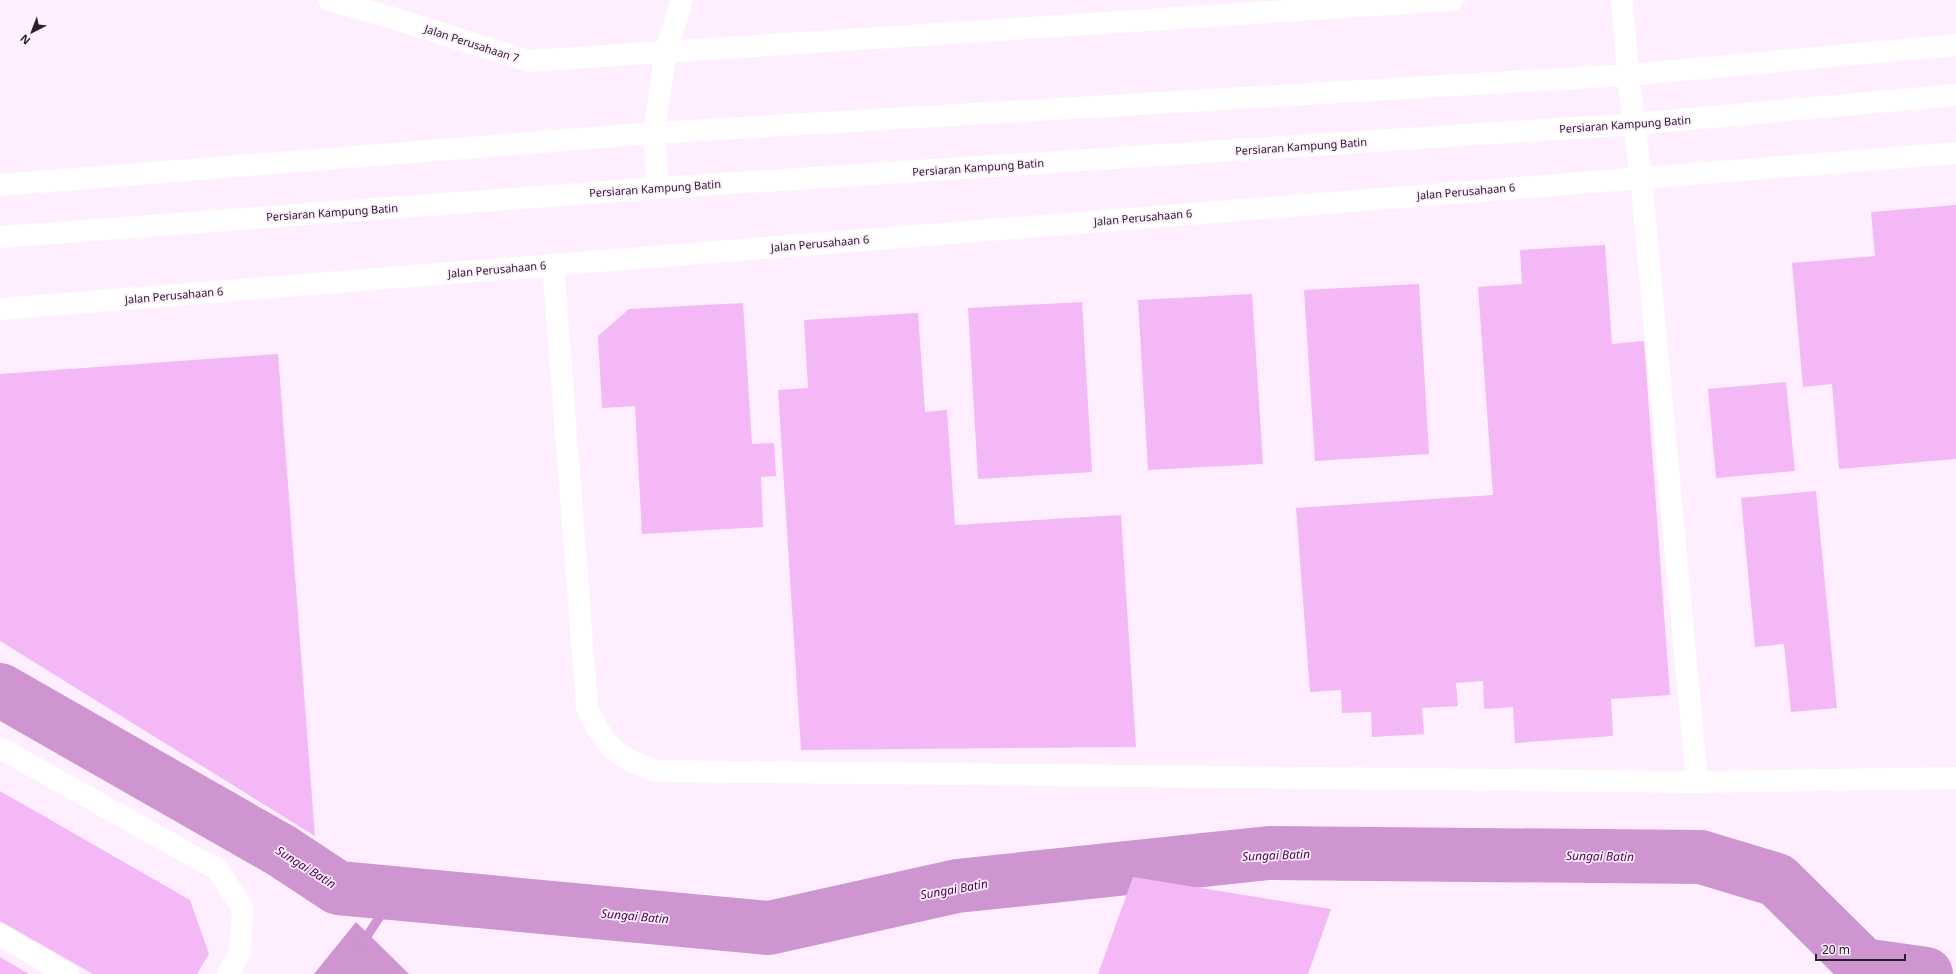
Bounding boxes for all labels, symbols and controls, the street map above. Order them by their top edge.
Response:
north arrow [12,12,52,52]
street label: Jalan Perusahaan 7 [422,20,521,65]
text: N [17,31,33,48]
street label: Persiaran Kampung Batin [1559,112,1691,136]
street label: Persiaran Kampung Batin [1235,134,1367,158]
street label: Persiaran Kampung Batin [912,155,1044,179]
street label: Persiaran Kampung Batin [589,176,721,200]
street label: Jalan Perusahaan 6 [1415,179,1516,203]
street label: Persiaran Kampung Batin [266,200,398,224]
street label: Jalan Perusahaan 6 [1092,205,1193,229]
street label: Jalan Perusahaan 6 [769,231,870,255]
street label: Jalan Perusahaan 6 [446,257,547,281]
street label: Jalan Perusahaan 6 [123,283,224,307]
water label: Sungai Batin [273,842,339,892]
water label: Sungai Batin [1242,845,1310,865]
water label: Sungai Batin [1566,847,1634,865]
water label: Sungai Batin [919,875,989,903]
water label: Sungai Batin [600,905,670,927]
scale bar [1816,936,1905,962]
text: 20 m [1822,941,1850,958]

